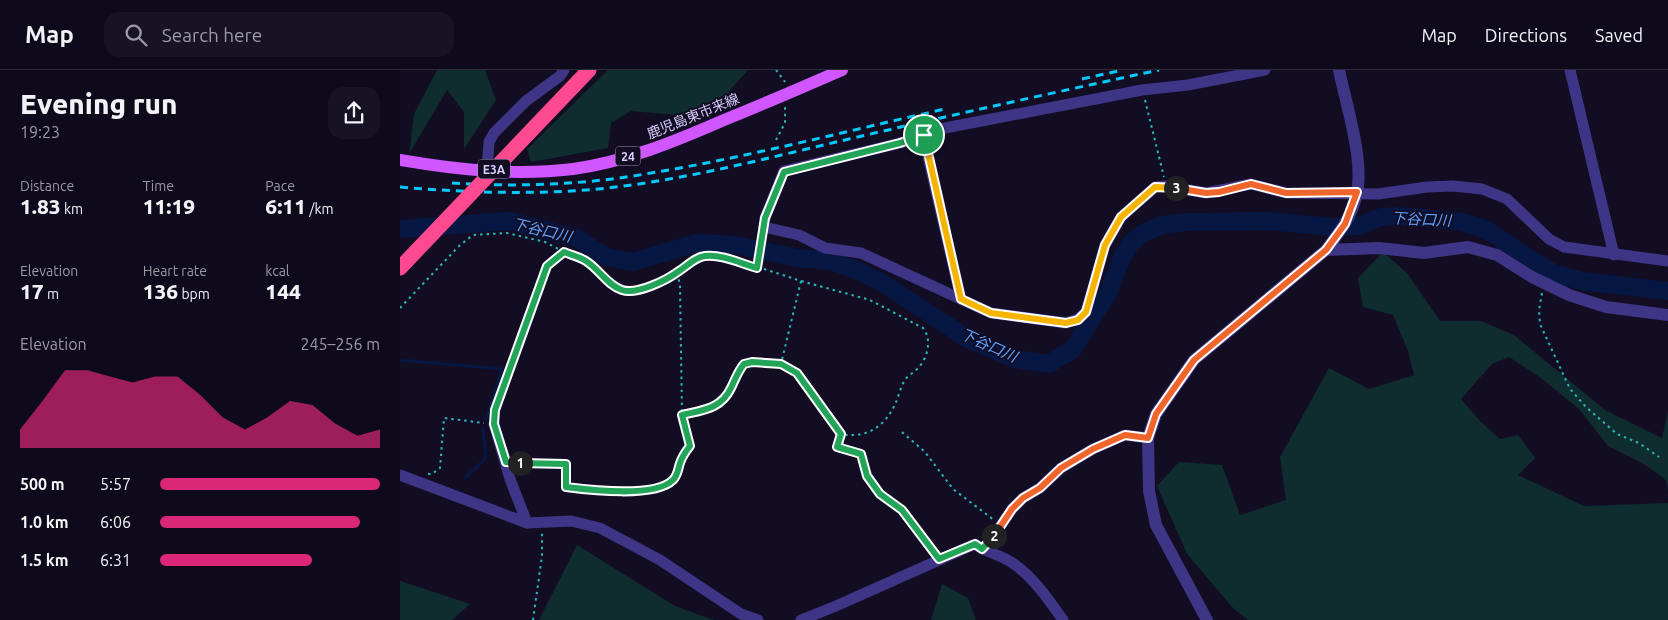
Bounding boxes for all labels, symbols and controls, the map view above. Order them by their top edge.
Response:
search box [104,12,454,57]
text: Map [25,21,74,48]
icon: search [122,21,150,49]
text: Search here [162,24,262,46]
text: Map [1421,25,1457,45]
text: Directions [1485,25,1567,45]
text: Saved [1595,25,1643,45]
button: share [328,87,380,139]
text: Evening run [20,88,178,119]
street label: 鹿児島東市来線 [645,90,741,142]
pin [903,114,945,156]
icon: arrive [910,121,938,149]
text: 19:23 [20,123,60,141]
road number: 24 [616,146,640,165]
road number: E3A [478,160,510,178]
pin: 3 [1164,176,1188,200]
text: Distance [20,178,74,194]
text: Time [143,178,174,194]
text: Pace [265,178,295,194]
text: 3 [1173,180,1180,196]
text: 1.83 [20,194,61,218]
text: 11:19 [143,194,195,218]
text: 6:11 [265,194,306,218]
text: km [61,201,83,217]
text: /km [306,201,334,217]
water label: 下谷口川 [1391,209,1453,229]
water label: 下谷口川 [511,215,575,245]
text: Elevation [20,263,78,279]
text: Heart rate [143,263,207,279]
text: kcal [265,263,290,279]
text: 17 [20,279,44,303]
text: 136 [143,279,178,303]
text: 144 [265,279,301,303]
text: m [44,286,59,302]
text: bpm [178,286,210,302]
water label: 下谷口川 [958,325,1022,366]
text: Elevation [20,335,87,353]
text: 245–256 m [300,335,380,353]
pin: 1 [508,450,532,476]
text: 1 [517,455,524,471]
text: 500 m [20,475,65,493]
text: 5:57 [100,475,131,493]
text: 1.0 km [20,513,69,531]
text: 6:06 [100,513,131,531]
pin: 2 [982,524,1006,548]
text: 2 [991,528,998,544]
text: 1.5 km [20,551,69,569]
text: 6:31 [100,551,131,569]

